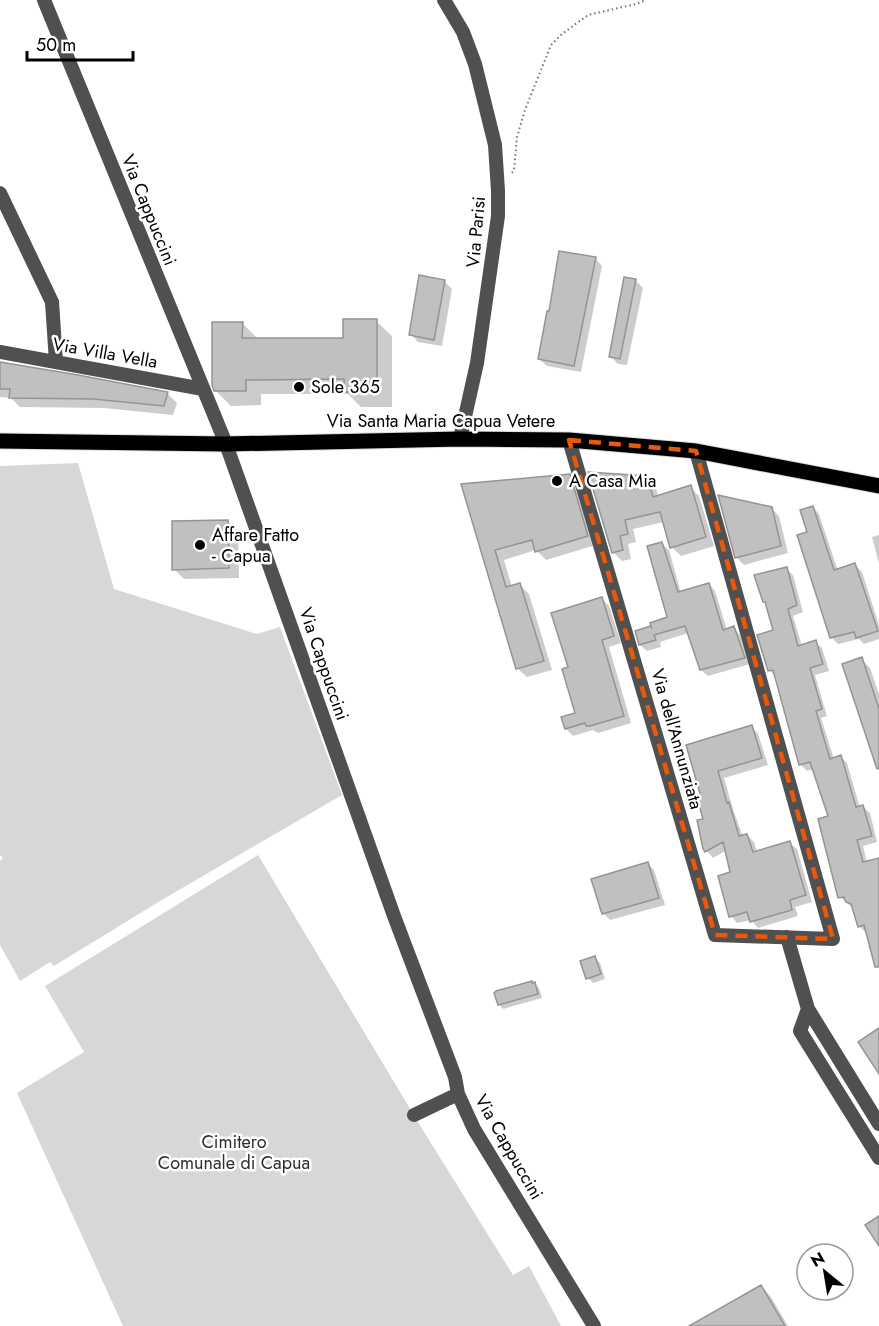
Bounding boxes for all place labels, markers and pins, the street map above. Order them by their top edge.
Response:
place label: Sole 365 [311,374,380,400]
marker: Sole 365 [292,380,306,394]
place label: A Casa Mia [569,468,657,494]
marker: A Casa Mia [550,474,564,488]
place label: Affare Fatto - Capua [212,522,299,569]
marker: Affare Fatto - Capua [193,538,207,552]

